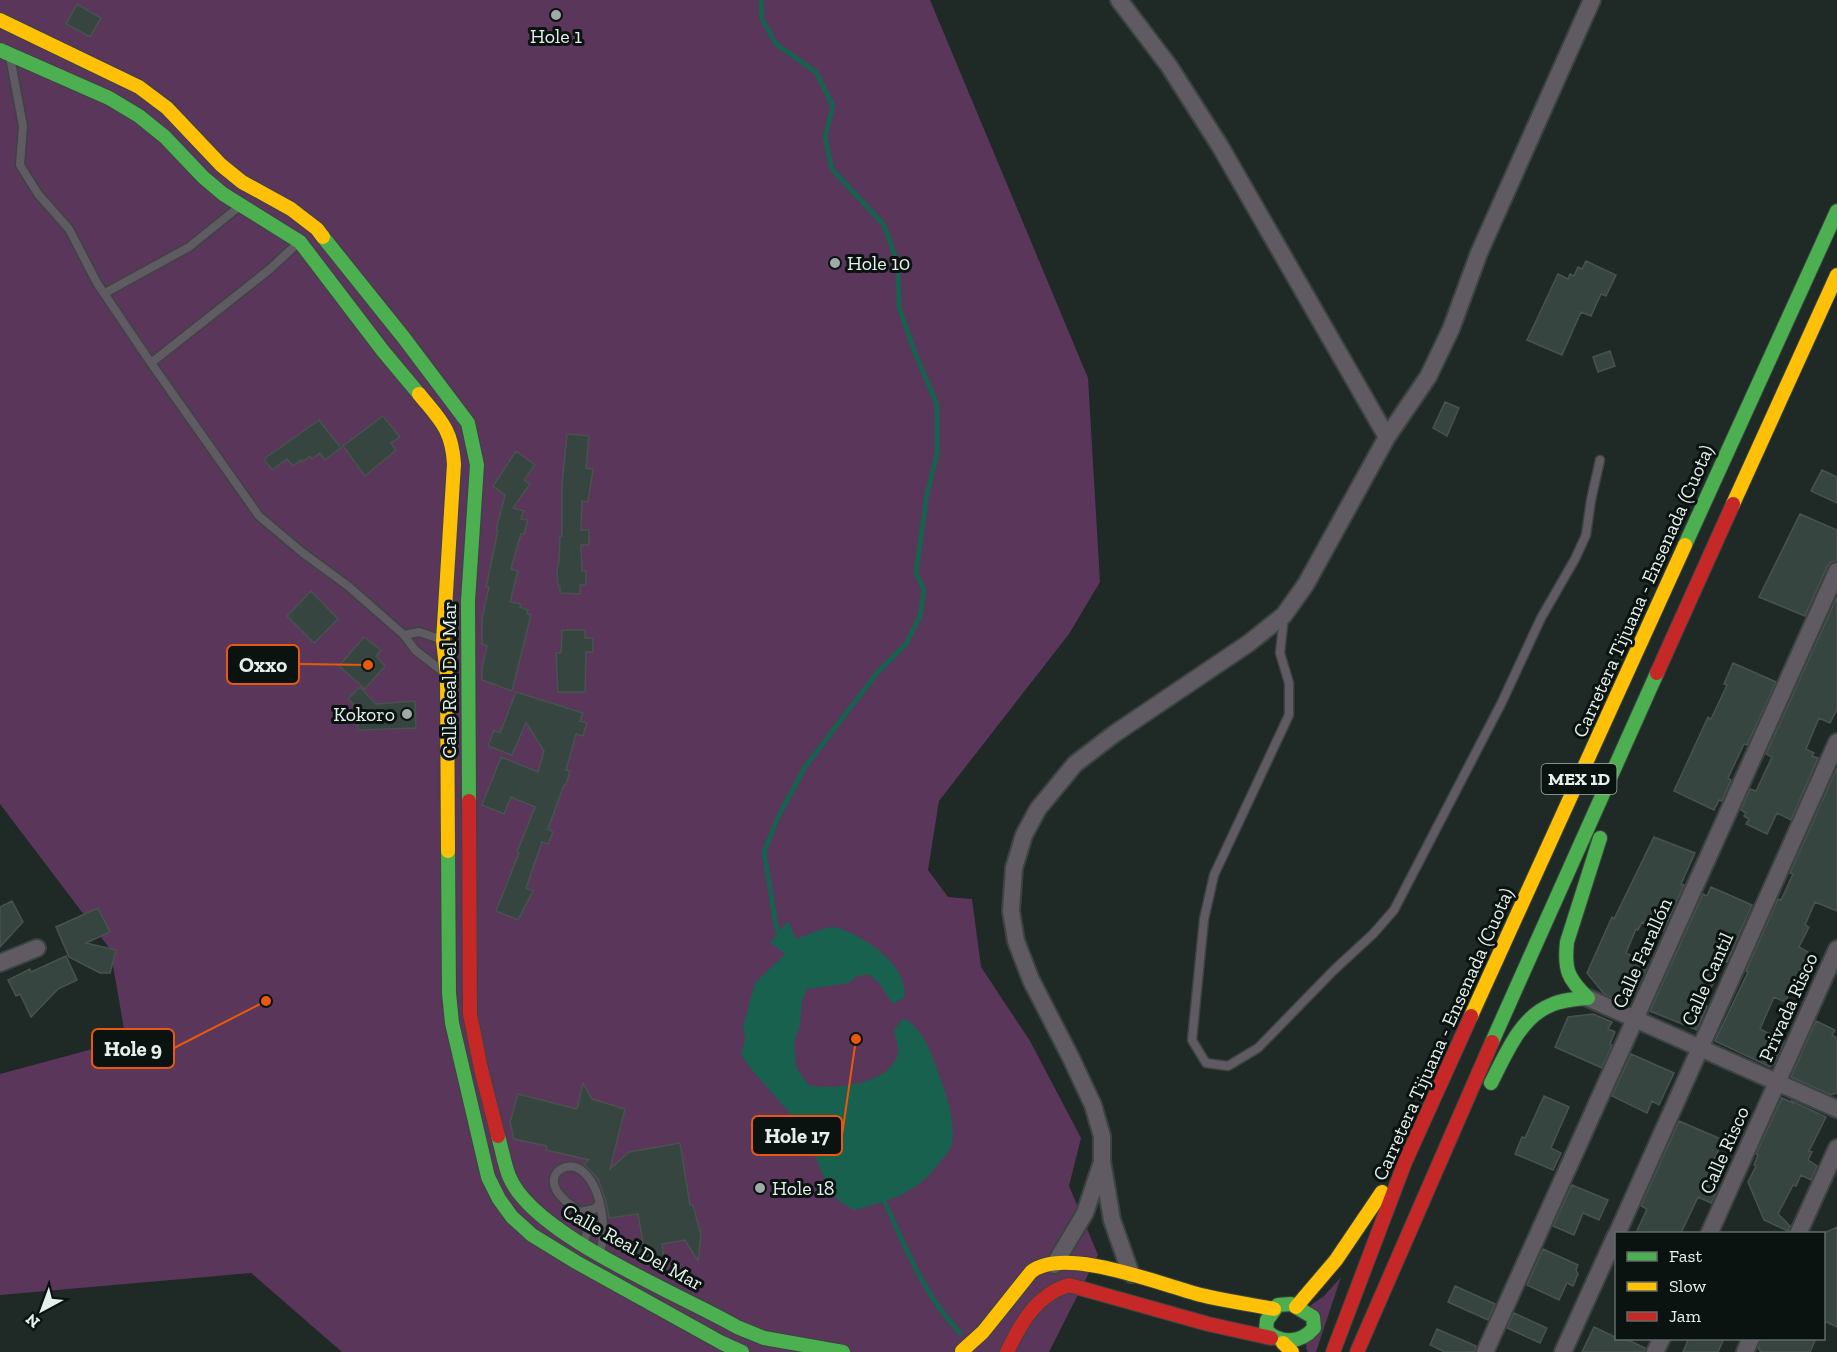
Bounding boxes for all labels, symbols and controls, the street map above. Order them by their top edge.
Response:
marker: Hole 1 [549,8,563,22]
place label: Hole 1 [530,24,582,48]
place label: Hole 10 [847,251,910,275]
marker: Hole 10 [828,256,842,270]
street label: Carretera Tijuana - Ensenada (Cuota) [1567,441,1719,741]
street label: Calle Real Del Mar [437,601,461,759]
callout: Oxxo [227,645,299,684]
text: Oxxo [239,652,287,677]
place label: Kokoro [333,702,395,726]
marker: Kokoro [400,707,414,721]
road number: MEX 1D [1542,764,1616,794]
street label: Carretera Tijuana - Ensenada (Cuota) [1367,884,1519,1184]
street label: Calle Farallón [1607,894,1677,1012]
street label: Calle Cantil [1676,929,1738,1029]
street label: Privada Risco [1753,949,1823,1065]
callout: Hole 9 [92,1029,174,1068]
text: Hole 9 [104,1036,162,1061]
street label: Calle Risco [1694,1102,1754,1198]
callout: Hole 17 [752,1116,842,1155]
text: Hole 17 [764,1123,830,1148]
place label: Hole 18 [772,1176,835,1200]
marker: Hole 18 [753,1181,767,1195]
street label: Calle Real Del Mar [559,1198,707,1296]
legend [1615,1232,1825,1340]
text: Fast [1669,1245,1702,1267]
text: Slow [1669,1275,1706,1297]
north arrow [12,1280,72,1340]
text: Jam [1669,1305,1701,1327]
text: N [22,1310,43,1332]

